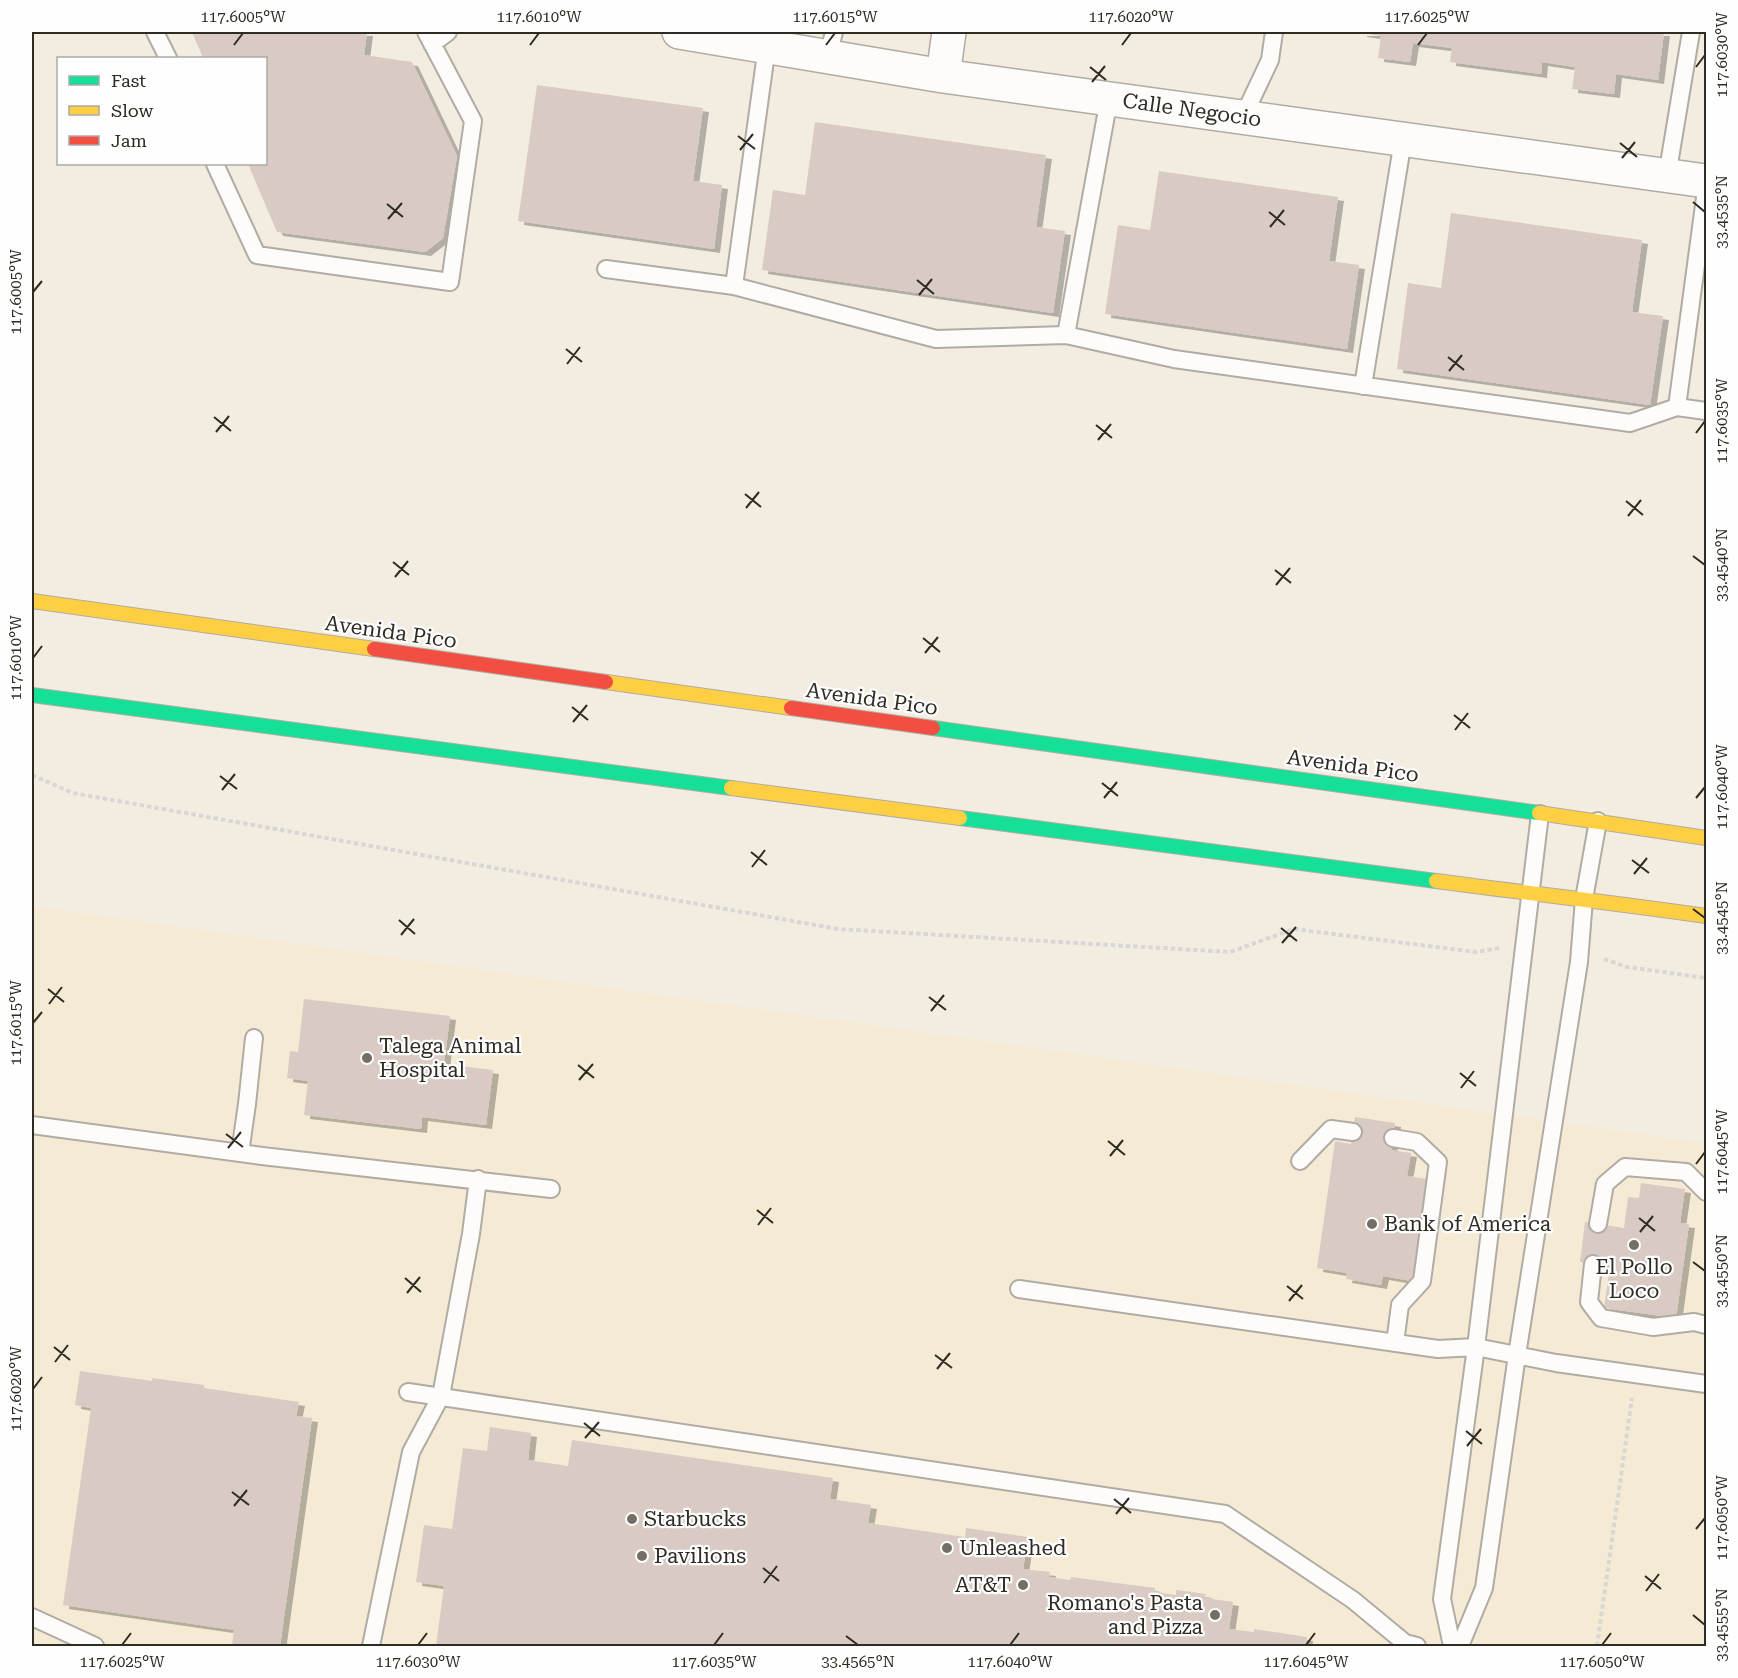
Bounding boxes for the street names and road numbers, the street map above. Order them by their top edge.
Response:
street label: Calle Negocio [1121,88,1263,132]
street label: Avenida Pico [324,611,458,653]
street label: Avenida Pico [805,678,939,720]
street label: Avenida Pico [1286,745,1420,787]

